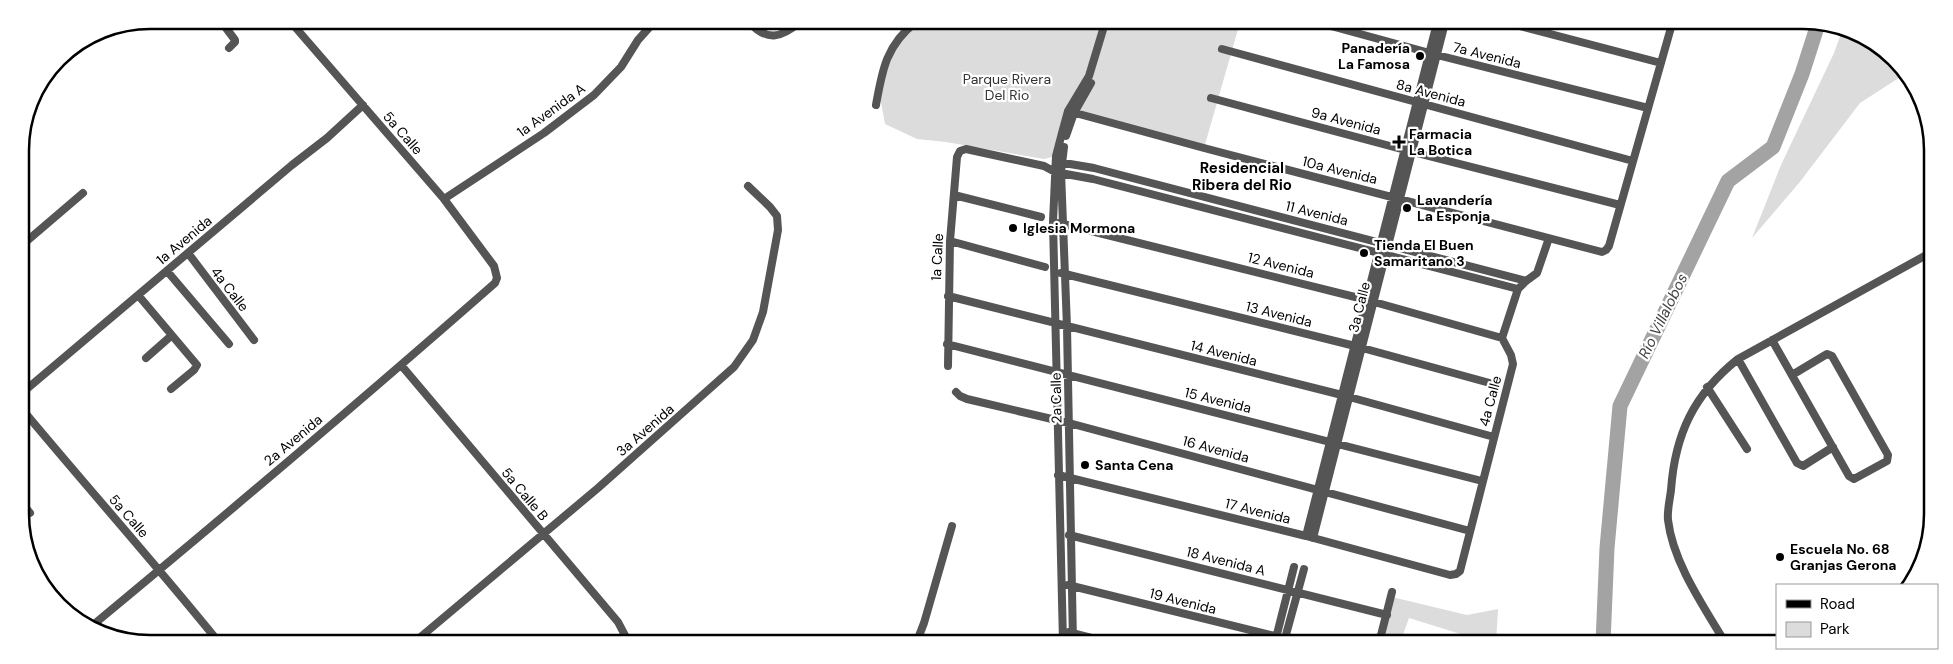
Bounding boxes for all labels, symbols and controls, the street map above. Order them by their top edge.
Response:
street label: 7a Avenida [1451,38,1523,72]
place label: Panadería La Famosa [1338,39,1410,73]
marker: Panadería La Famosa [1414,50,1426,62]
park label: Parque Rivera Del Rio [963,70,1051,104]
street label: 8a Avenida [1394,75,1468,111]
street label: 1a Avenida A [513,79,589,141]
street label: 9a Avenida [1309,103,1383,139]
street label: 5a Calle [379,108,427,158]
place label: Farmacia La Botica [1409,125,1472,159]
marker: Farmacia La Botica [1393,136,1405,148]
street label: 10a Avenida [1301,152,1379,188]
district label: Residencial Ribera del Rio [1192,158,1292,195]
place label: Lavandería La Esponja [1417,191,1492,225]
street label: 11 Avenida [1284,197,1350,229]
marker: Lavandería La Esponja [1401,202,1413,214]
street label: 1a Avenida [153,212,215,268]
place label: Iglesia Mormona [1023,219,1135,237]
marker: Iglesia Mormona [1007,222,1019,234]
street label: 1a Calle [927,233,947,281]
place label: Tienda El Buen Samaritano 3 [1374,236,1474,270]
marker: Tienda El Buen Samaritano 3 [1358,247,1370,259]
street label: 12 Avenida [1246,248,1316,282]
street label: 4a Calle [207,263,253,315]
water label: Río Villalobos [1634,270,1692,362]
street label: 3a Calle [1344,280,1374,334]
street label: 13 Avenida [1244,297,1314,331]
street label: 14 Avenida [1189,336,1259,370]
street label: 2a Calle [1047,372,1065,424]
street label: 4a Calle [1475,374,1505,428]
street label: 15 Avenida [1183,383,1253,417]
street label: 3a Avenida [612,400,678,460]
street label: 2a Avenida [260,410,326,470]
street label: 16 Avenida [1181,431,1251,467]
place label: Santa Cena [1095,456,1173,474]
marker: Santa Cena [1079,459,1091,471]
street label: 5a Calle B [498,464,552,524]
street label: 5a Calle [105,491,153,541]
street label: 17 Avenida [1223,494,1293,528]
place label: Escuela No. 68 Granjas Gerona [1790,540,1897,574]
street label: 18 Avenida A [1185,542,1267,580]
marker: Escuela No. 68 Granjas Gerona [1774,551,1786,563]
street label: 19 Avenida [1148,584,1218,618]
legend [1776,584,1938,649]
text: Road [1820,594,1855,614]
text: Park [1820,619,1850,639]

